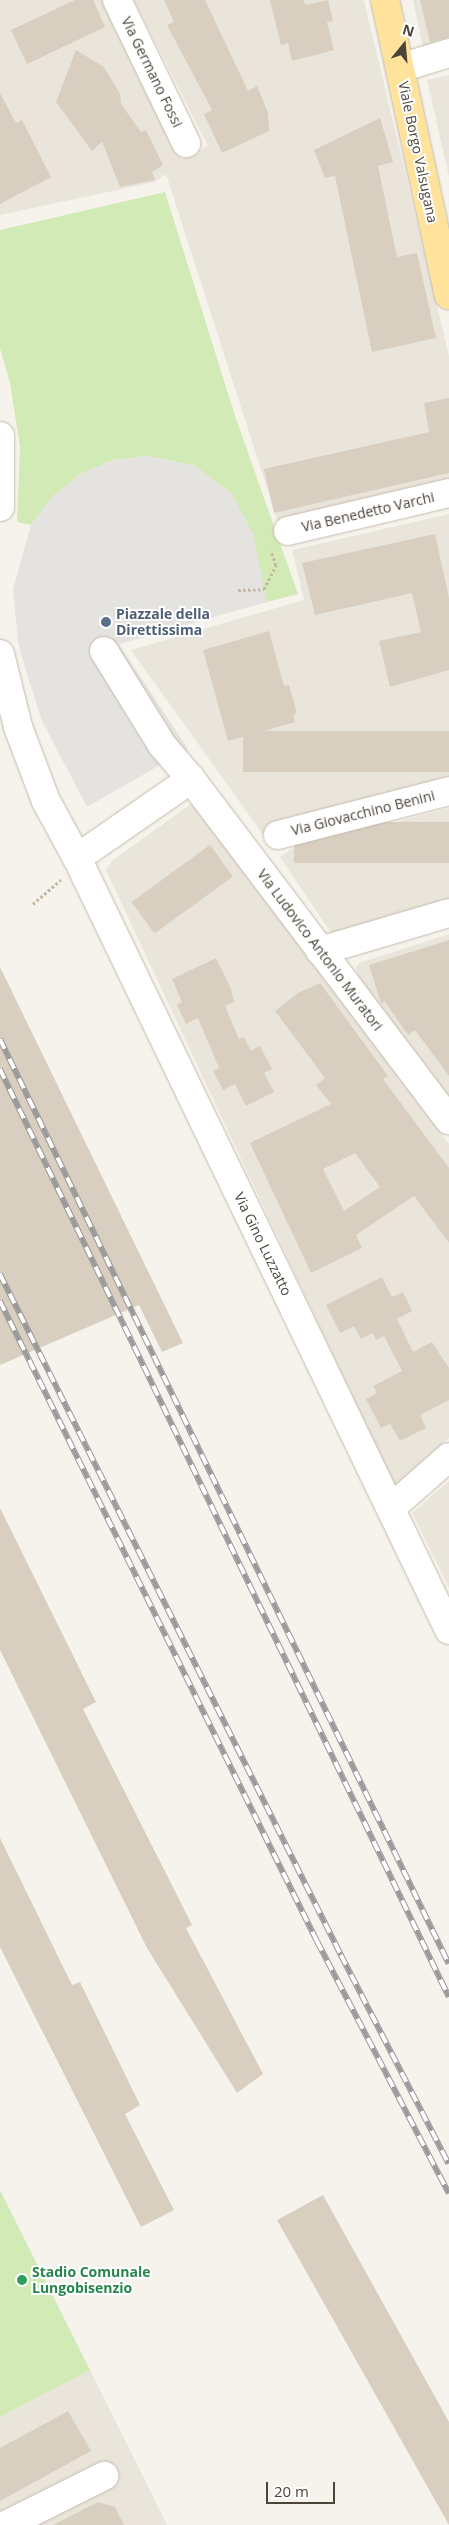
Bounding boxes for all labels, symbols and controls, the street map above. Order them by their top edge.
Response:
street label: Via Germano Fossi [118,14,186,130]
text: N [400,19,417,41]
north arrow [379,20,429,70]
street label: Viale Borgo Valsugana [395,80,441,224]
street label: Via Benedetto Varchi [300,489,436,535]
place label: Piazzale della Direttissima [116,606,210,638]
marker: Piazzale della Direttissima [100,616,112,628]
street label: Via Giovacchino Benini [289,787,437,839]
street label: Via Ludovico Antonio Muratori [254,866,386,1034]
street label: Via Gino Luzzatto [231,1190,295,1298]
place label: Stadio Comunale Lungobisenzio [32,2264,150,2296]
marker: Stadio Comunale Lungobisenzio [16,2274,28,2286]
scale bar [269,2472,338,2504]
text: 20 m [274,2481,309,2501]

